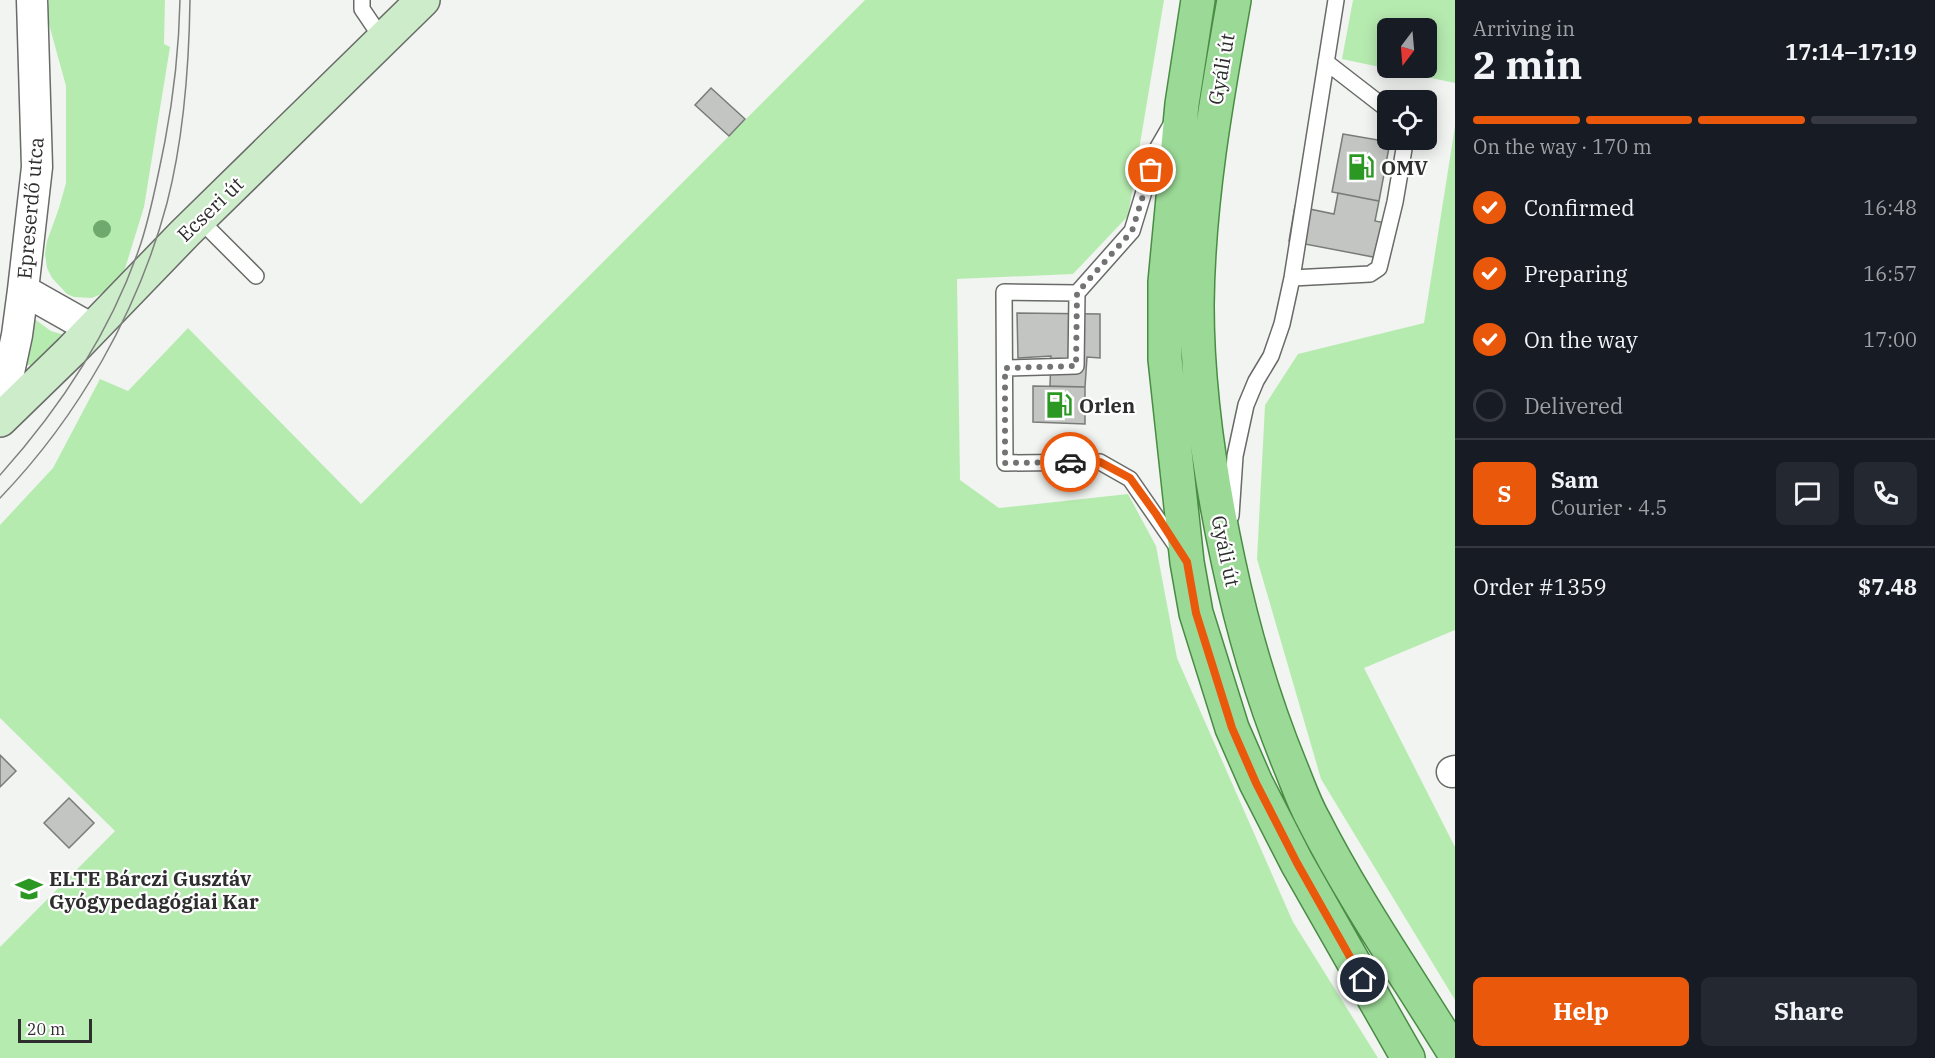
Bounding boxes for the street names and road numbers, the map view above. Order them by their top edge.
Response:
street label: Gyáli út [1201,31,1241,107]
street label: Epreserdő utca [10,136,50,280]
street label: Ecseri út [171,171,249,247]
street label: Gyáli út [1205,513,1247,589]

